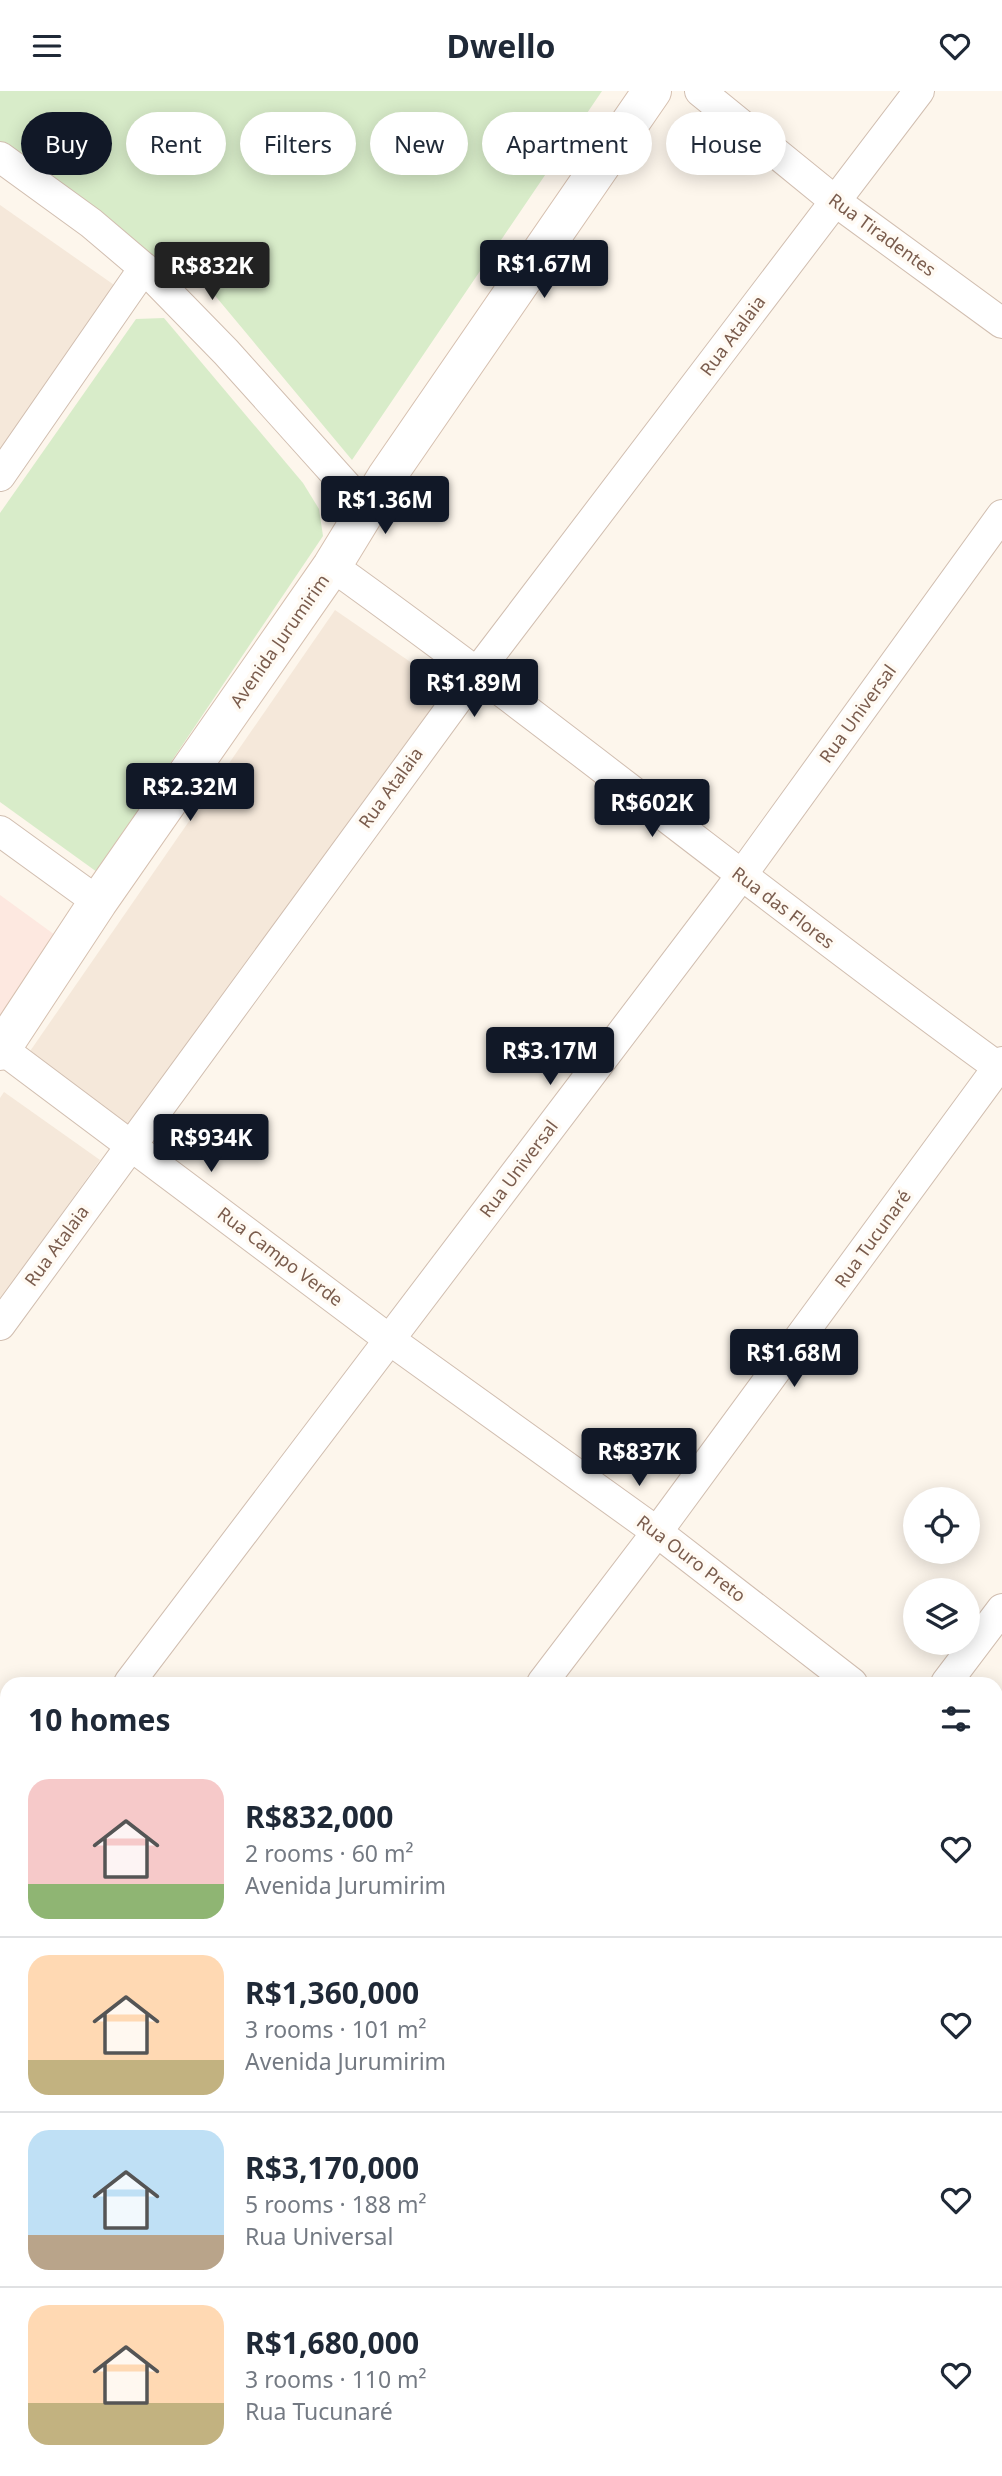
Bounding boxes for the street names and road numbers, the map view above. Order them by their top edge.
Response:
street label: Rua Tiradentes [824,187,941,281]
street label: Rua Atalaia [694,290,770,380]
street label: Avenida Jurumirim [224,569,334,712]
street label: Rua Universal [813,659,901,767]
street label: Rua Atalaia [353,742,428,833]
street label: Rua das Flores [728,861,840,954]
street label: Rua Universal [474,1115,563,1222]
street label: Rua Tucunaré [829,1185,916,1292]
street label: Rua Atalaia [19,1200,94,1291]
street label: Rua Campo Verde [213,1201,348,1311]
street label: Rua Ouro Preto [632,1509,751,1607]

